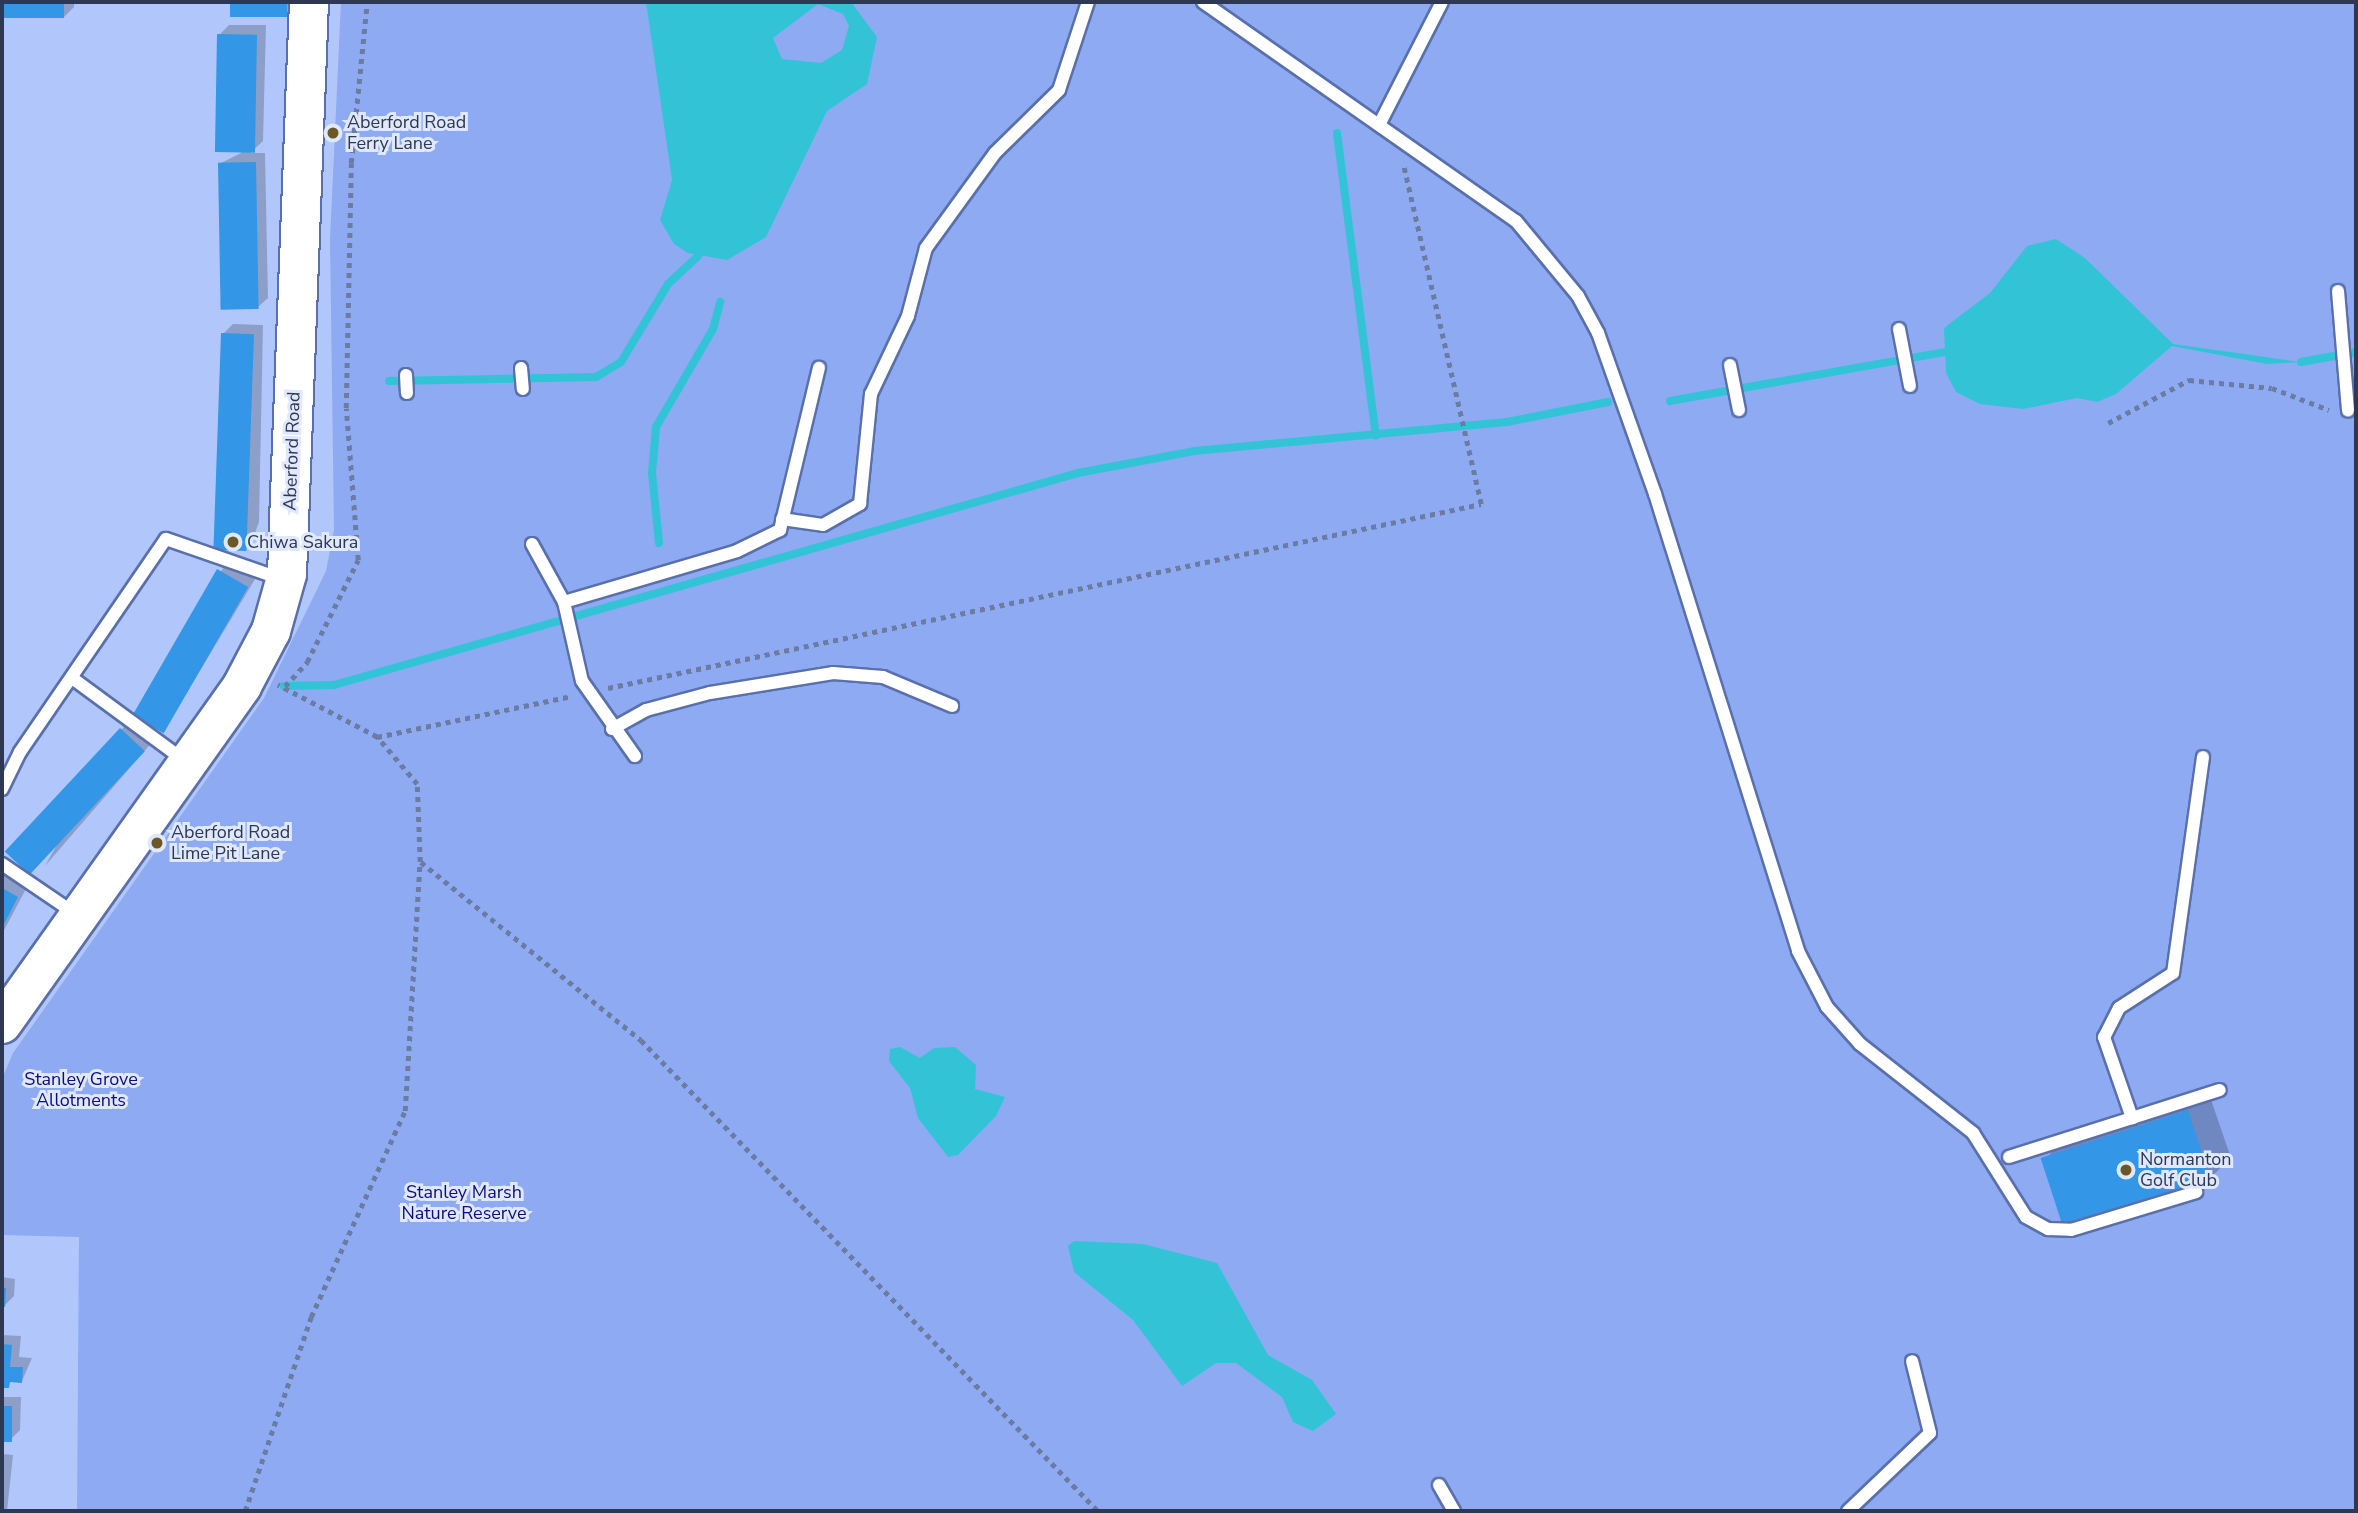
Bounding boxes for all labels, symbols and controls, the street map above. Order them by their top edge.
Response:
place label: Aberford Road Ferry Lane [347,112,466,154]
marker: Aberford Road Ferry Lane [325,125,341,141]
street label: Aberford Road [279,391,305,511]
place label: Chiwa Sakura [247,531,358,553]
marker: Chiwa Sakura [225,534,241,550]
place label: Aberford Road Lime Pit Lane [171,822,290,864]
marker: Aberford Road Lime Pit Lane [149,835,165,851]
park label: Stanley Grove Allotments [24,1069,138,1112]
place label: Normanton Golf Club [2140,1149,2231,1192]
marker: Normanton Golf Club [2118,1162,2134,1178]
park label: Stanley Marsh Nature Reserve [401,1182,527,1224]

